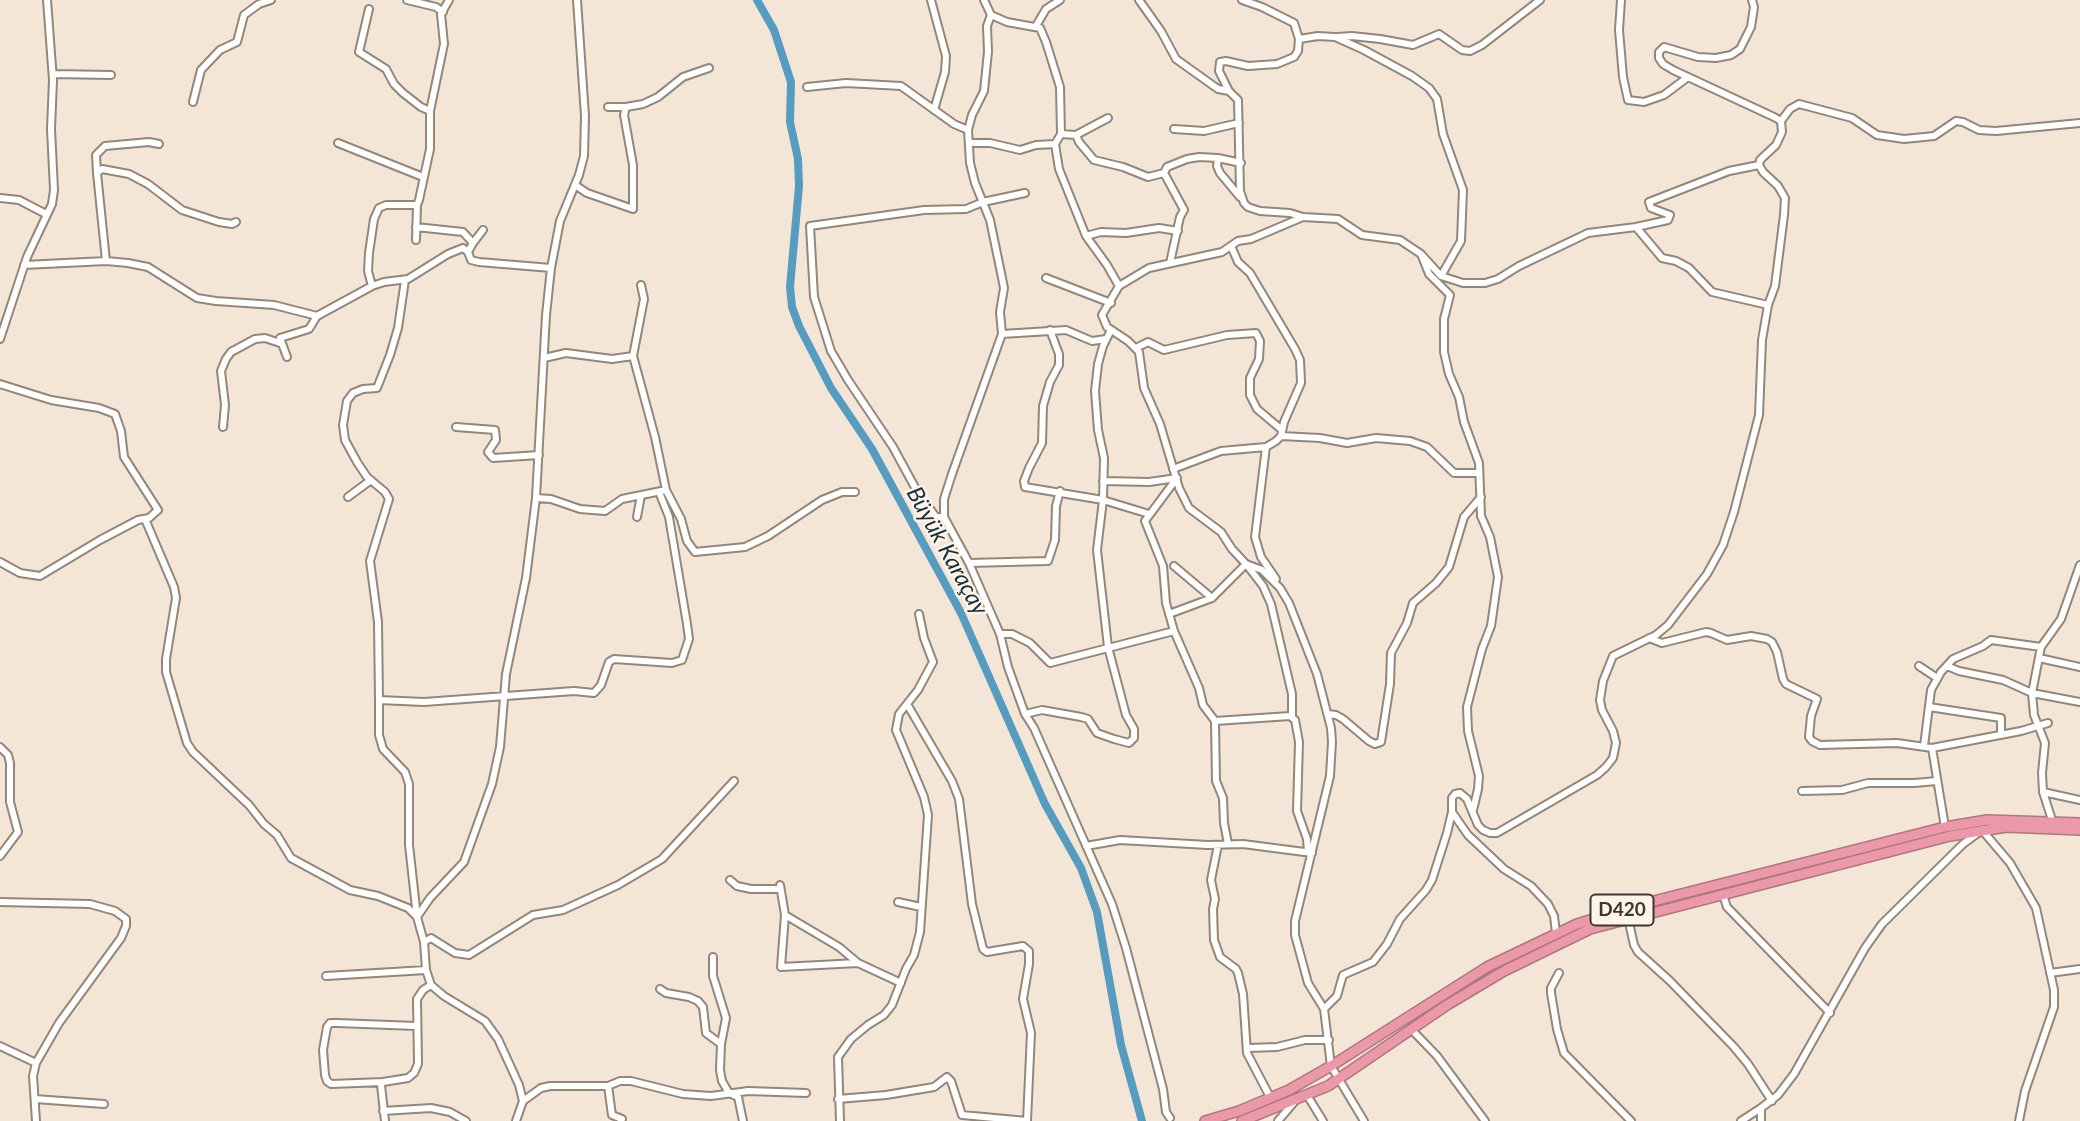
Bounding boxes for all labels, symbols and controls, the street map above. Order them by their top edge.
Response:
water label: Büyük Karaçay [900,482,994,620]
road number: D420 [1590,894,1654,926]

